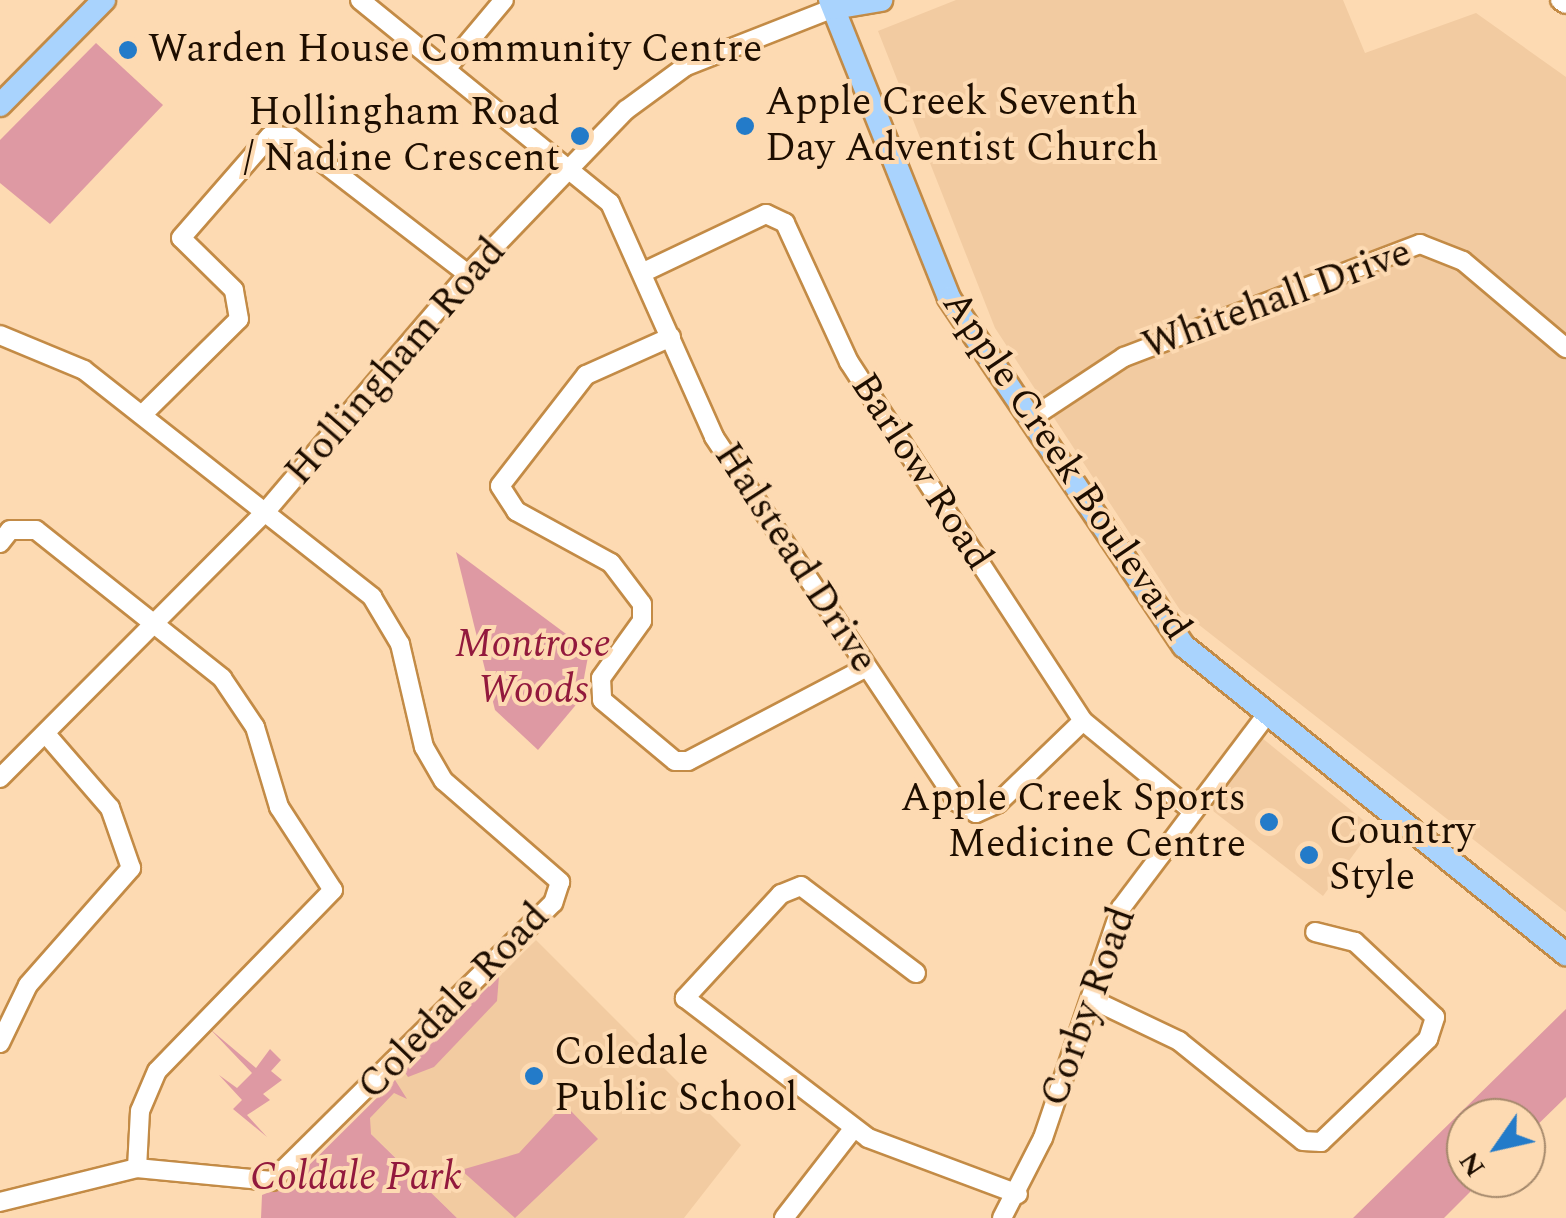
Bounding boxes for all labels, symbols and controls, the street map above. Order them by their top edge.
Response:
place label: Warden House Community Centre [148,26,762,74]
marker: Warden House Community Centre [117,39,139,61]
place label: Apple Creek Seventh Day Adventist Church [765,79,1159,173]
place label: Hollingham Road / Nadine Crescent [244,89,560,183]
marker: Apple Creek Seventh Day Adventist Church [734,115,756,137]
marker: Hollingham Road / Nadine Crescent [569,125,591,147]
street label: Hollingham Road [276,229,516,495]
street label: Whitehall Drive [1136,229,1418,371]
street label: Apple Creek Boulevard [931,282,1201,650]
street label: Barlow Road [839,364,1003,580]
street label: Halstead Drive [703,434,887,682]
park label: Montrose Woods [455,621,611,715]
place label: Apple Creek Sports Medicine Centre [901,775,1246,869]
place label: Country Style [1329,808,1475,902]
marker: Apple Creek Sports Medicine Centre [1256,809,1282,835]
marker: Country Style [1298,844,1320,866]
street label: Coledale Road [348,894,560,1110]
street label: Corby Road [1031,901,1147,1113]
place label: Coledale Public School [554,1029,797,1123]
marker: Coledale Public School [523,1065,545,1087]
north arrow [1446,1098,1546,1198]
text: N [1448,1142,1497,1185]
park label: Coldale Park [250,1154,462,1202]

